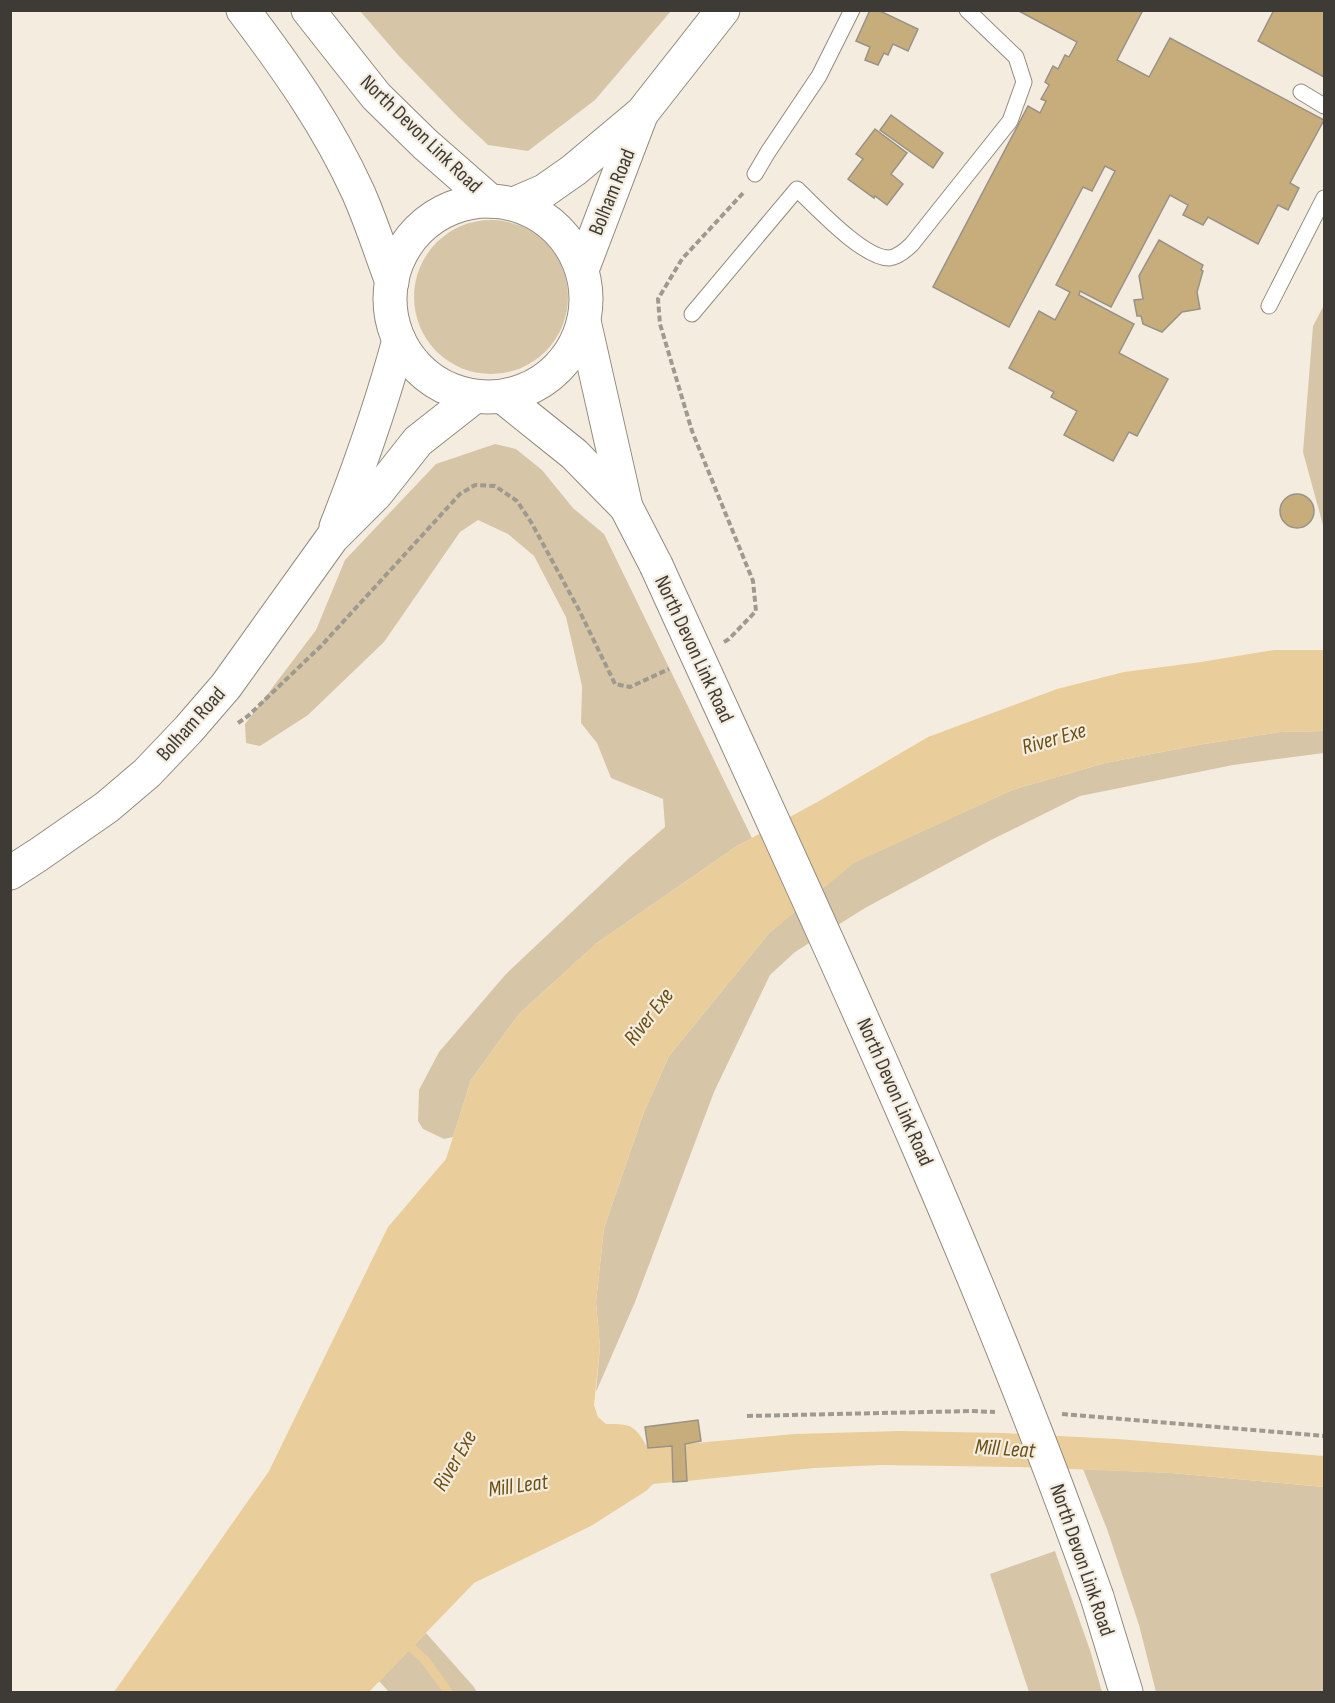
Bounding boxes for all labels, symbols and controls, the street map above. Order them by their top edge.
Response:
street label: North Devon Link Road [355,70,487,198]
street label: Bolham Road [583,145,641,239]
street label: North Devon Link Road [649,572,739,726]
street label: Bolham Road [151,682,231,766]
water label: River Exe [1019,717,1090,761]
water label: River Exe [618,983,680,1051]
street label: North Devon Link Road [851,1014,939,1170]
water label: River Exe [427,1426,483,1496]
water label: Mill Leat [974,1433,1037,1465]
water label: Mill Leat [486,1468,551,1504]
street label: North Devon Link Road [1044,1481,1120,1639]

